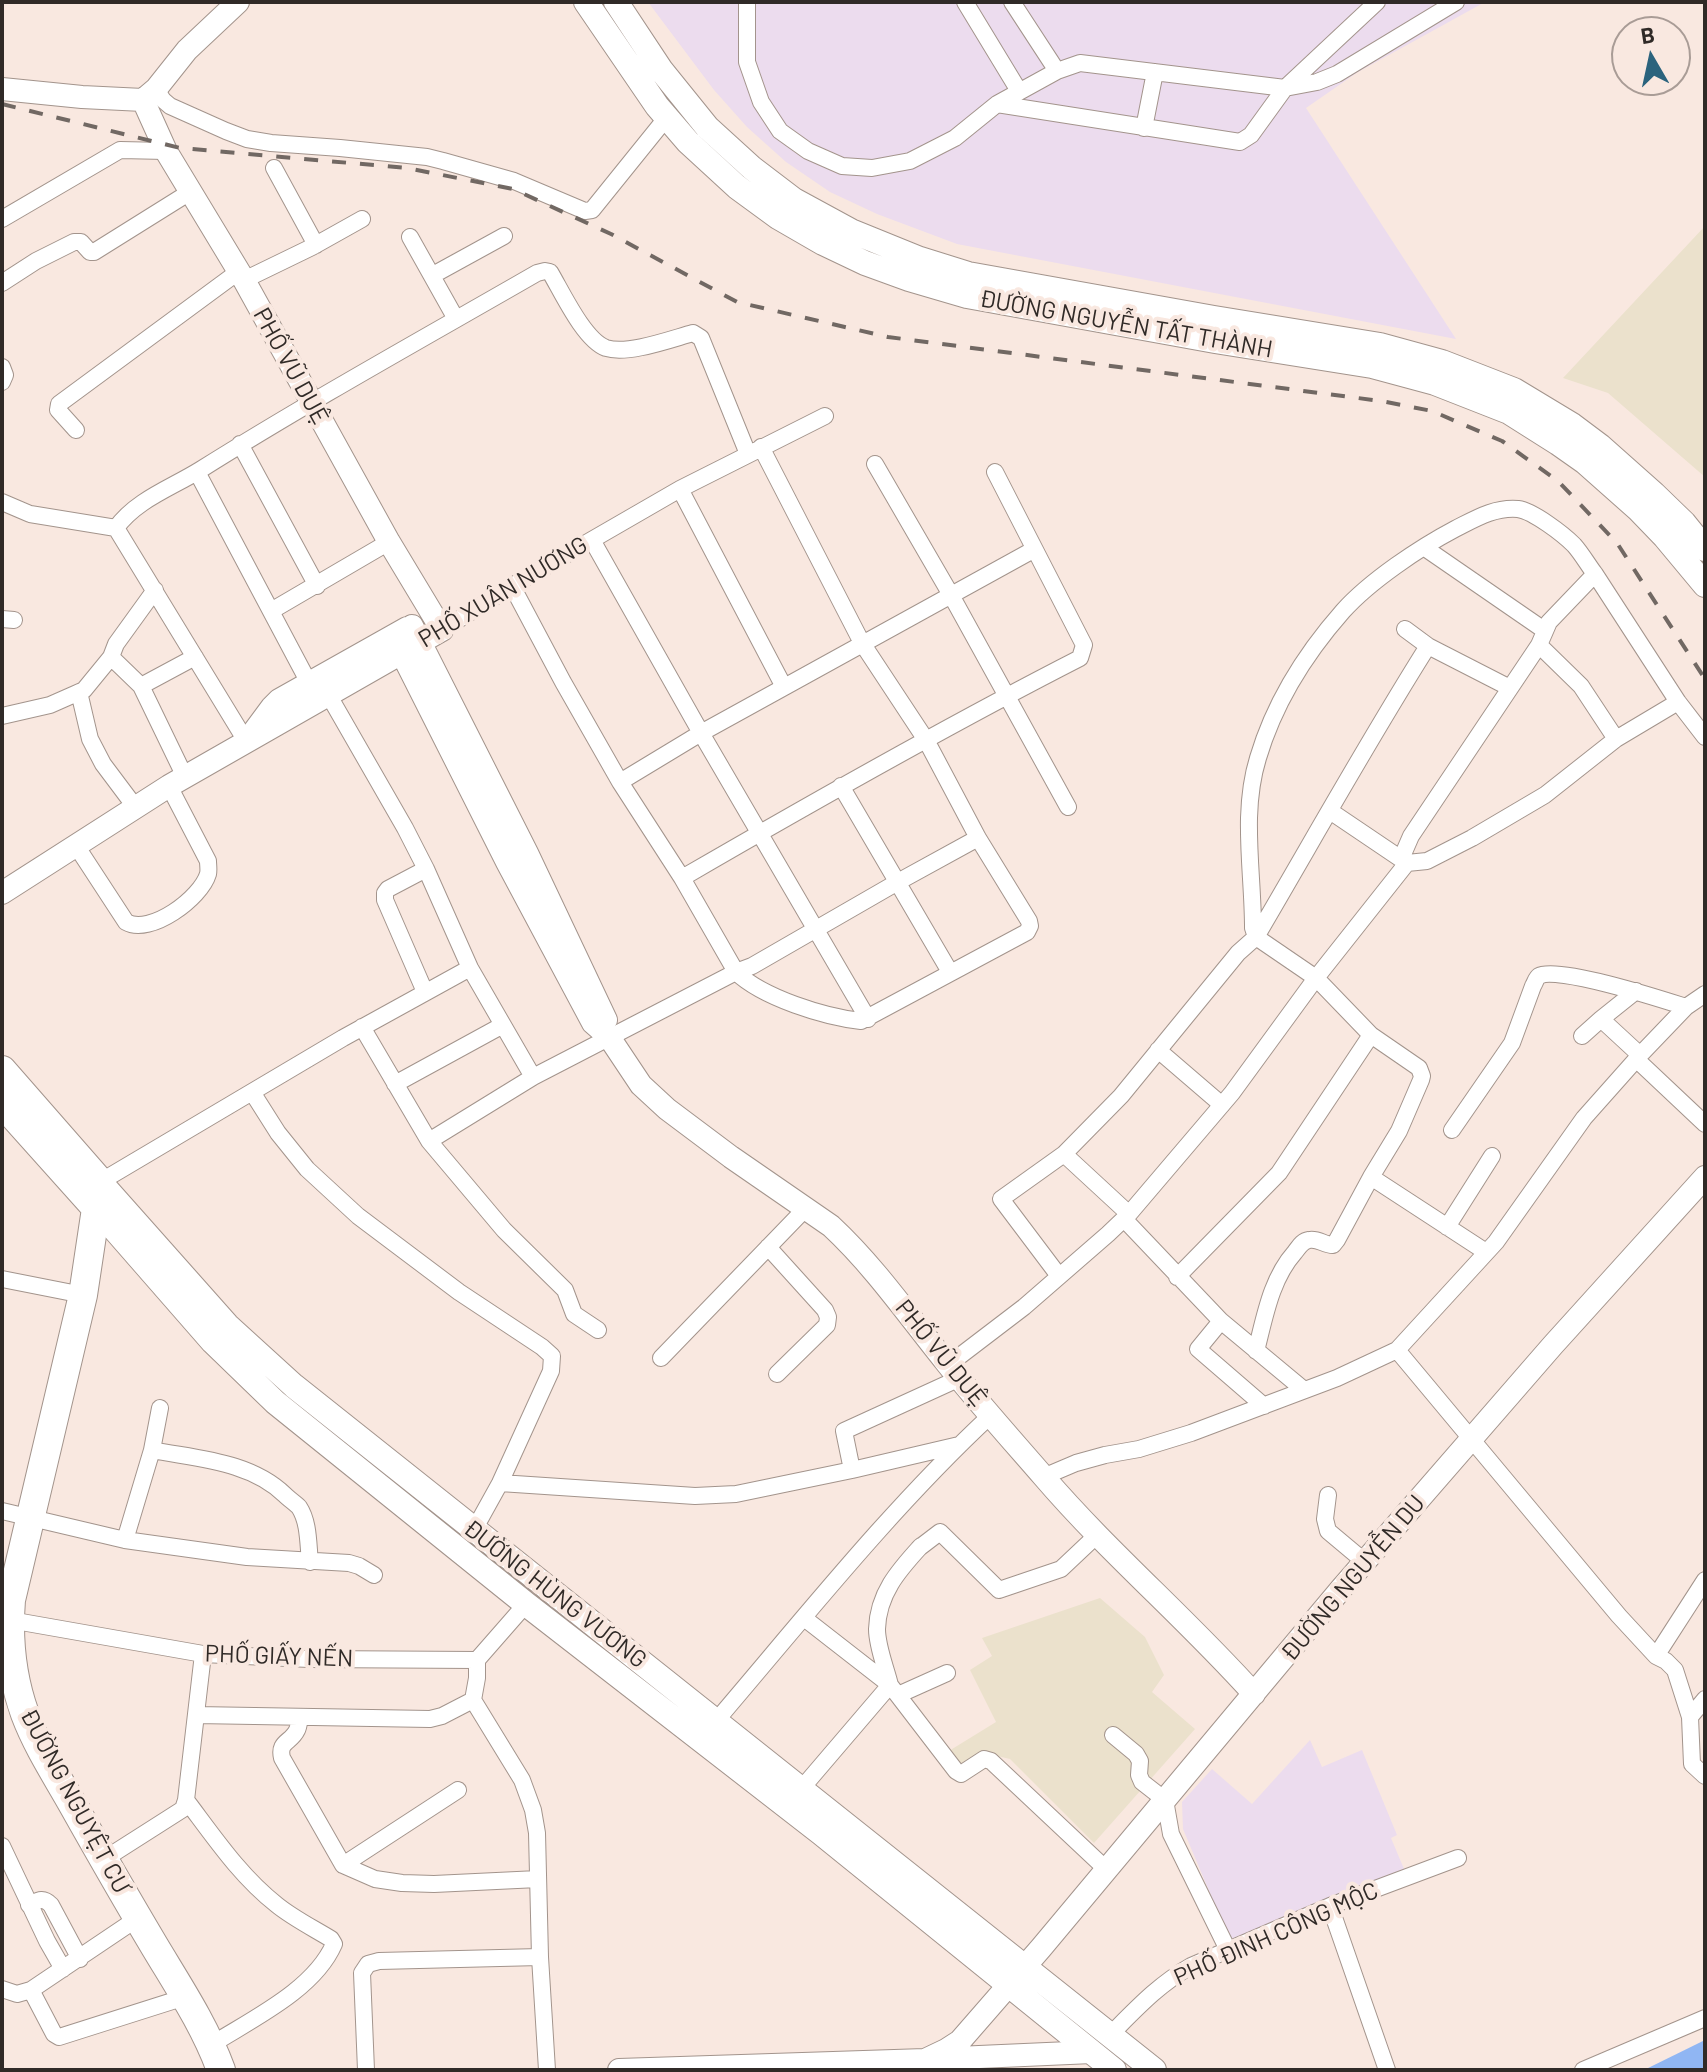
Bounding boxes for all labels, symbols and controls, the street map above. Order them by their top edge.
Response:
north arrow [1611,16,1691,96]
text: B [1639,20,1656,48]
street label: ĐƯỜNG NGUYỄN TẤT THÀNH [977,284,1275,364]
street label: PHỐ VŨ DUỆ [247,303,335,429]
street label: PHỐ XUÂN NƯƠNG [413,530,593,654]
street label: PHỐ VŨ DUỆ [889,1294,993,1412]
street label: ĐƯỜNG NGUYỄN DU [1275,1489,1431,1667]
street label: ĐƯỜNG HÙNG VƯƠNG [458,1514,652,1674]
street label: PHỐ GIẤY NẾN [204,1639,354,1673]
street label: ĐƯỜNG NGUYỆT CƯ [14,1704,136,1898]
street label: PHỐ ĐINH CÔNG MỘC [1169,1876,1383,1992]

